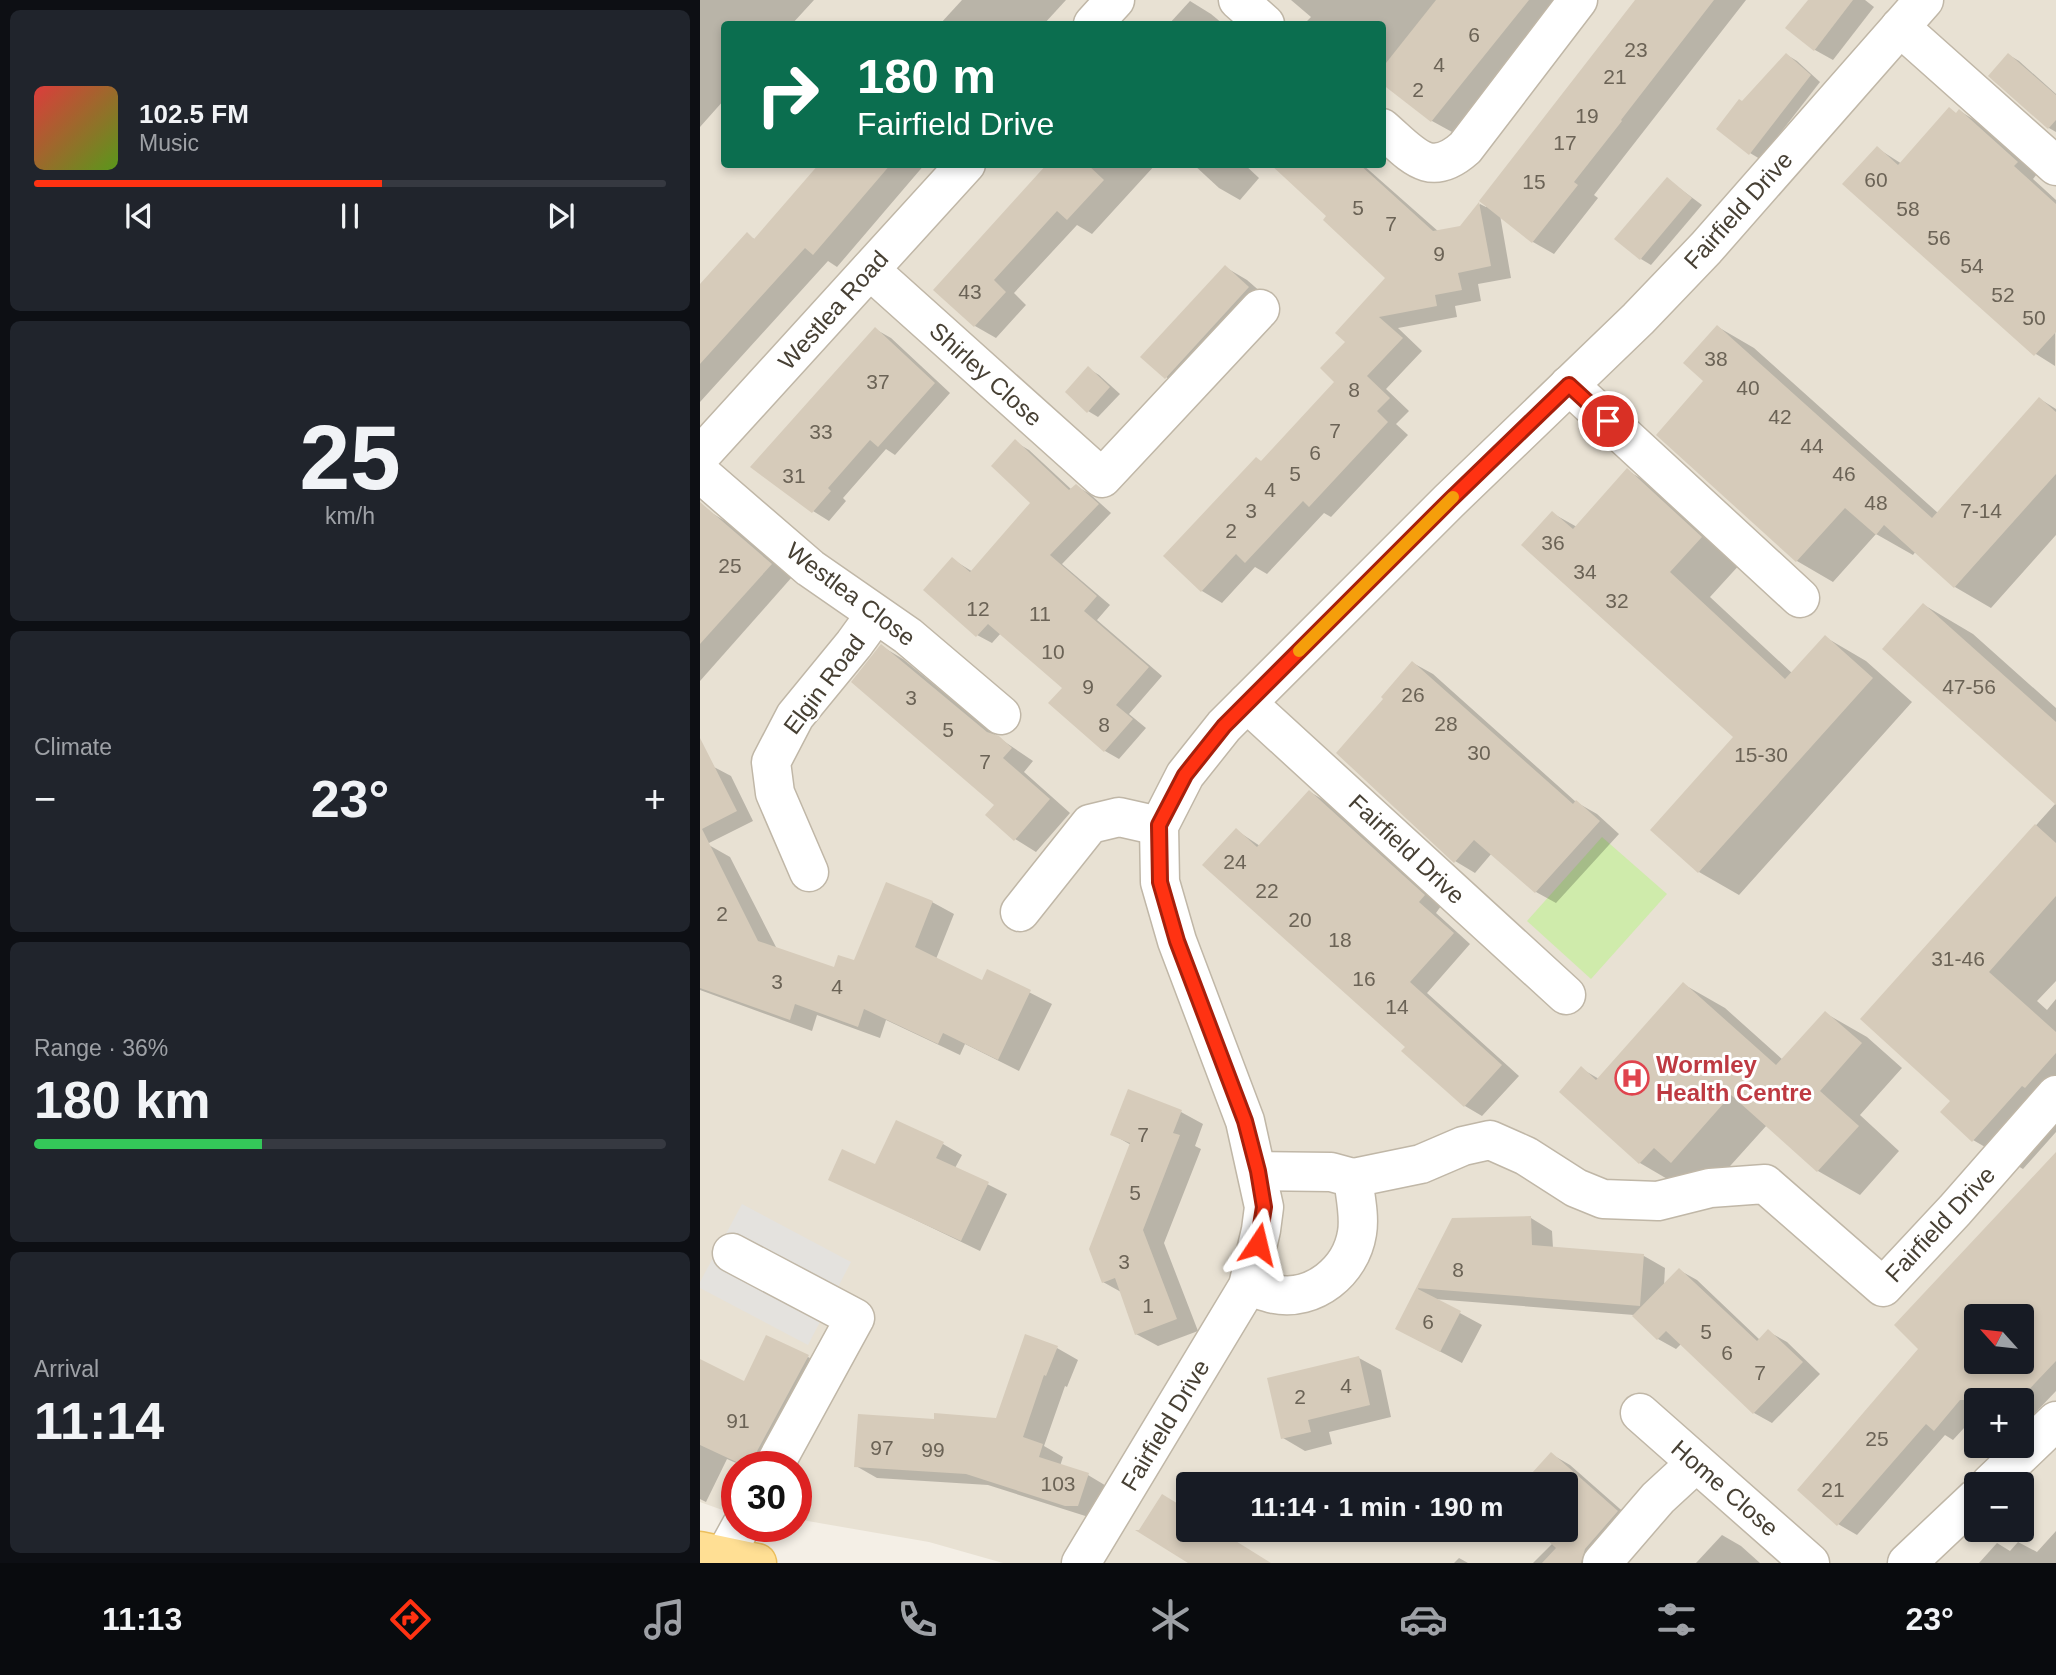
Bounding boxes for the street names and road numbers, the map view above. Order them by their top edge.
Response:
street label: Fairfield Drive [1678,146,1798,274]
street label: Westlea Road [773,245,893,375]
street label: Shirley Close [924,317,1048,431]
street label: Westlea Close [781,537,921,651]
street label: Elgin Road [778,629,870,739]
street label: Fairfield Drive [1344,789,1470,909]
street label: Fairfield Drive [1880,1161,2000,1287]
street label: Fairfield Drive [1115,1355,1215,1495]
street label: Home Close [1666,1434,1784,1542]

